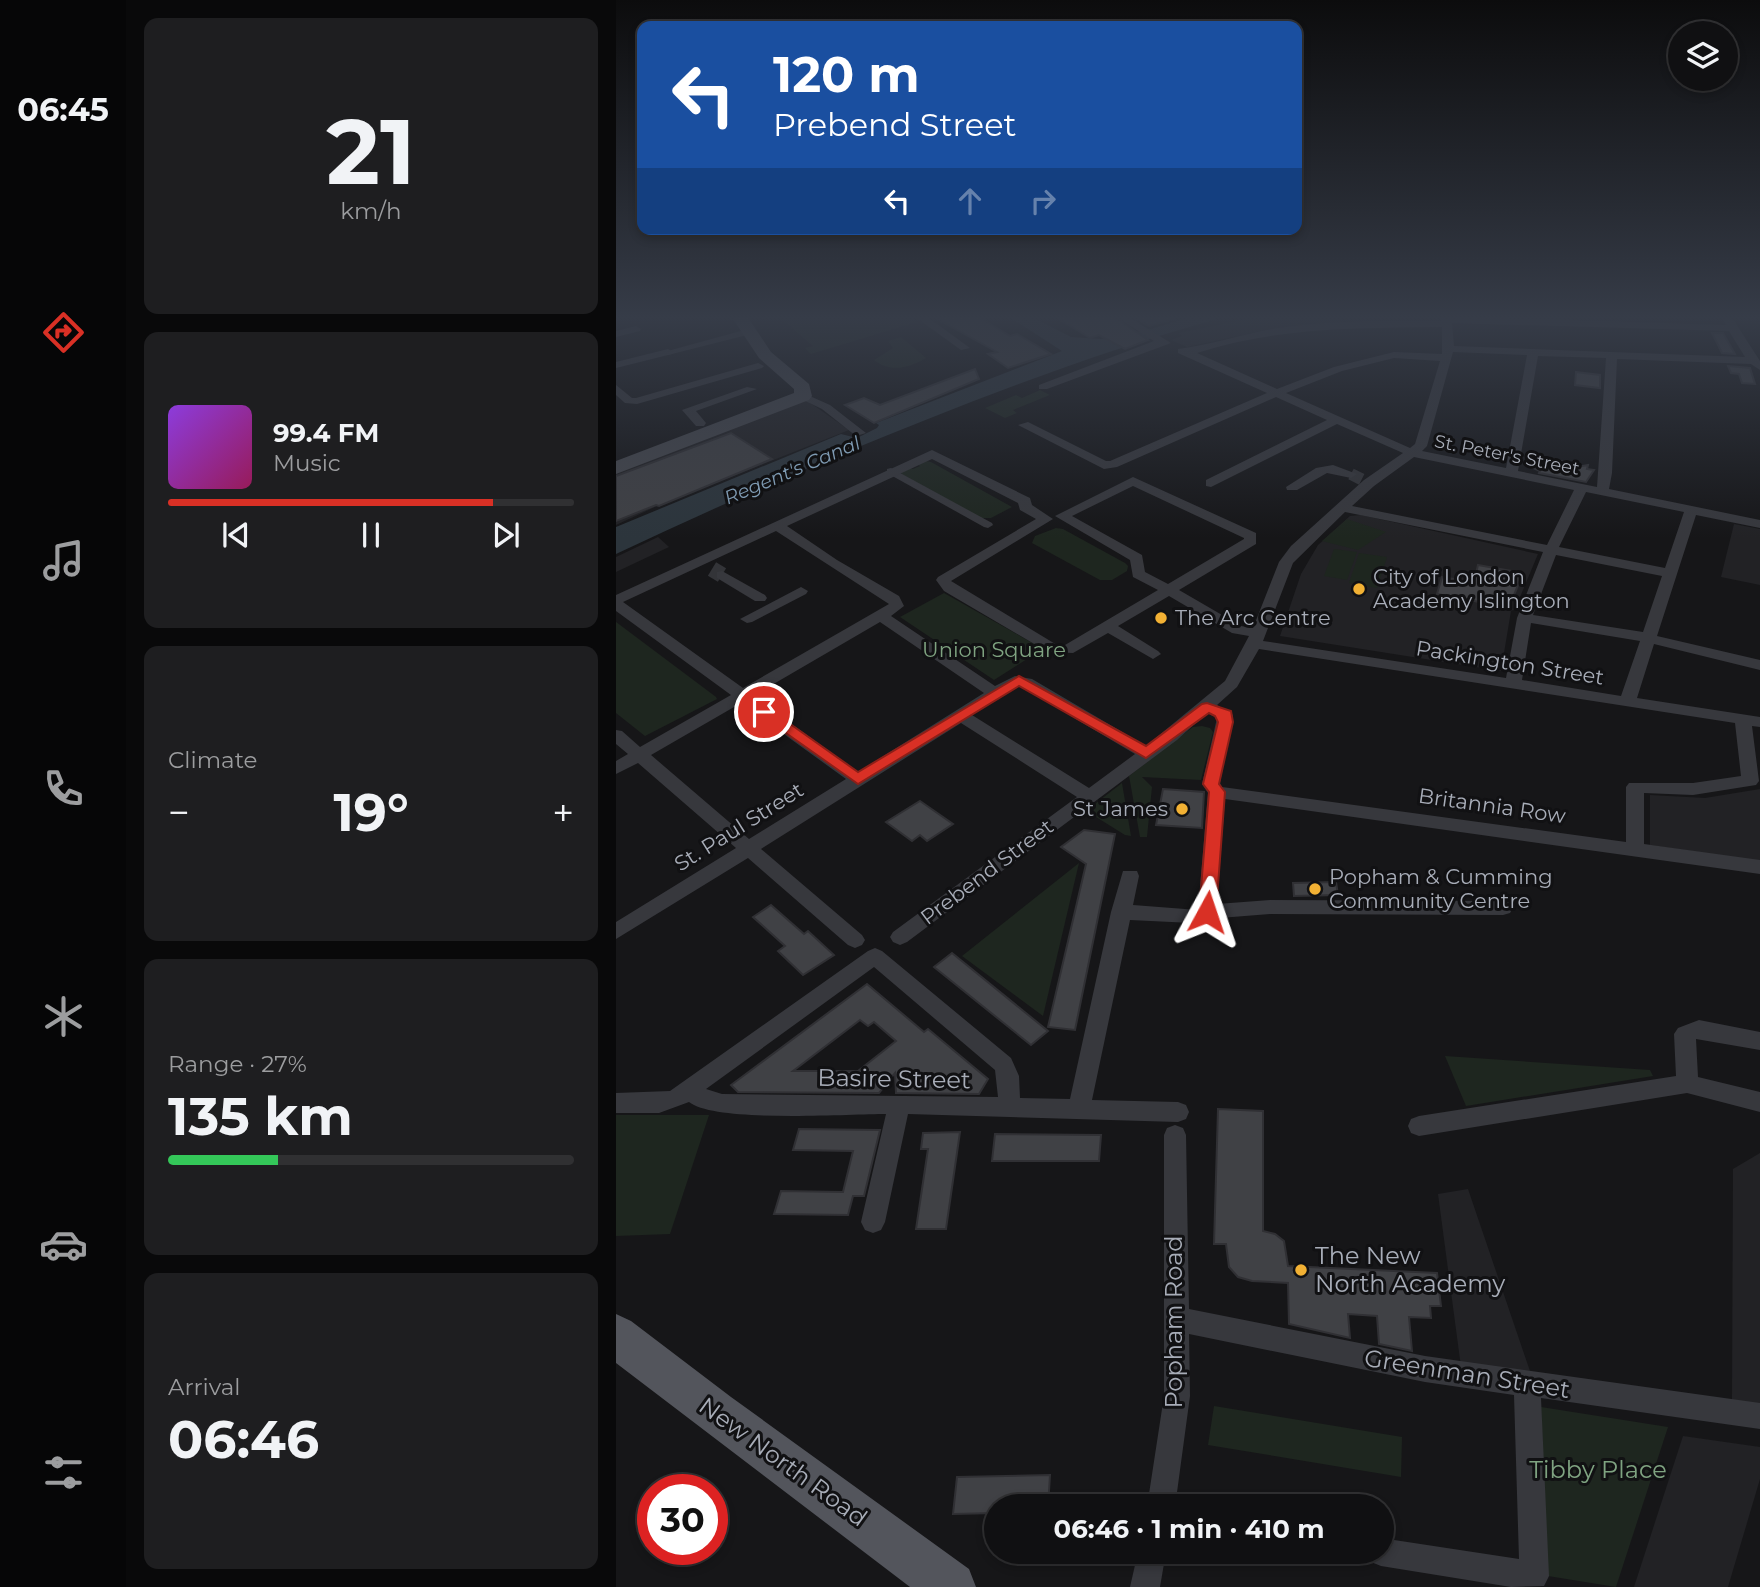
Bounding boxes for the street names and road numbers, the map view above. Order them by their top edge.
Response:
street label: St. Peter's Street [1433,430,1581,480]
street label: Packington Street [1414,635,1606,690]
street label: St. Paul Street [670,777,808,876]
street label: Britannia Row [1417,783,1568,828]
street label: Prebend Street [915,814,1058,930]
street label: Basire Street [817,1063,971,1094]
street label: Popham Road [1159,1235,1188,1409]
street label: Greenman Street [1362,1343,1572,1404]
street label: New North Road [694,1391,873,1532]

